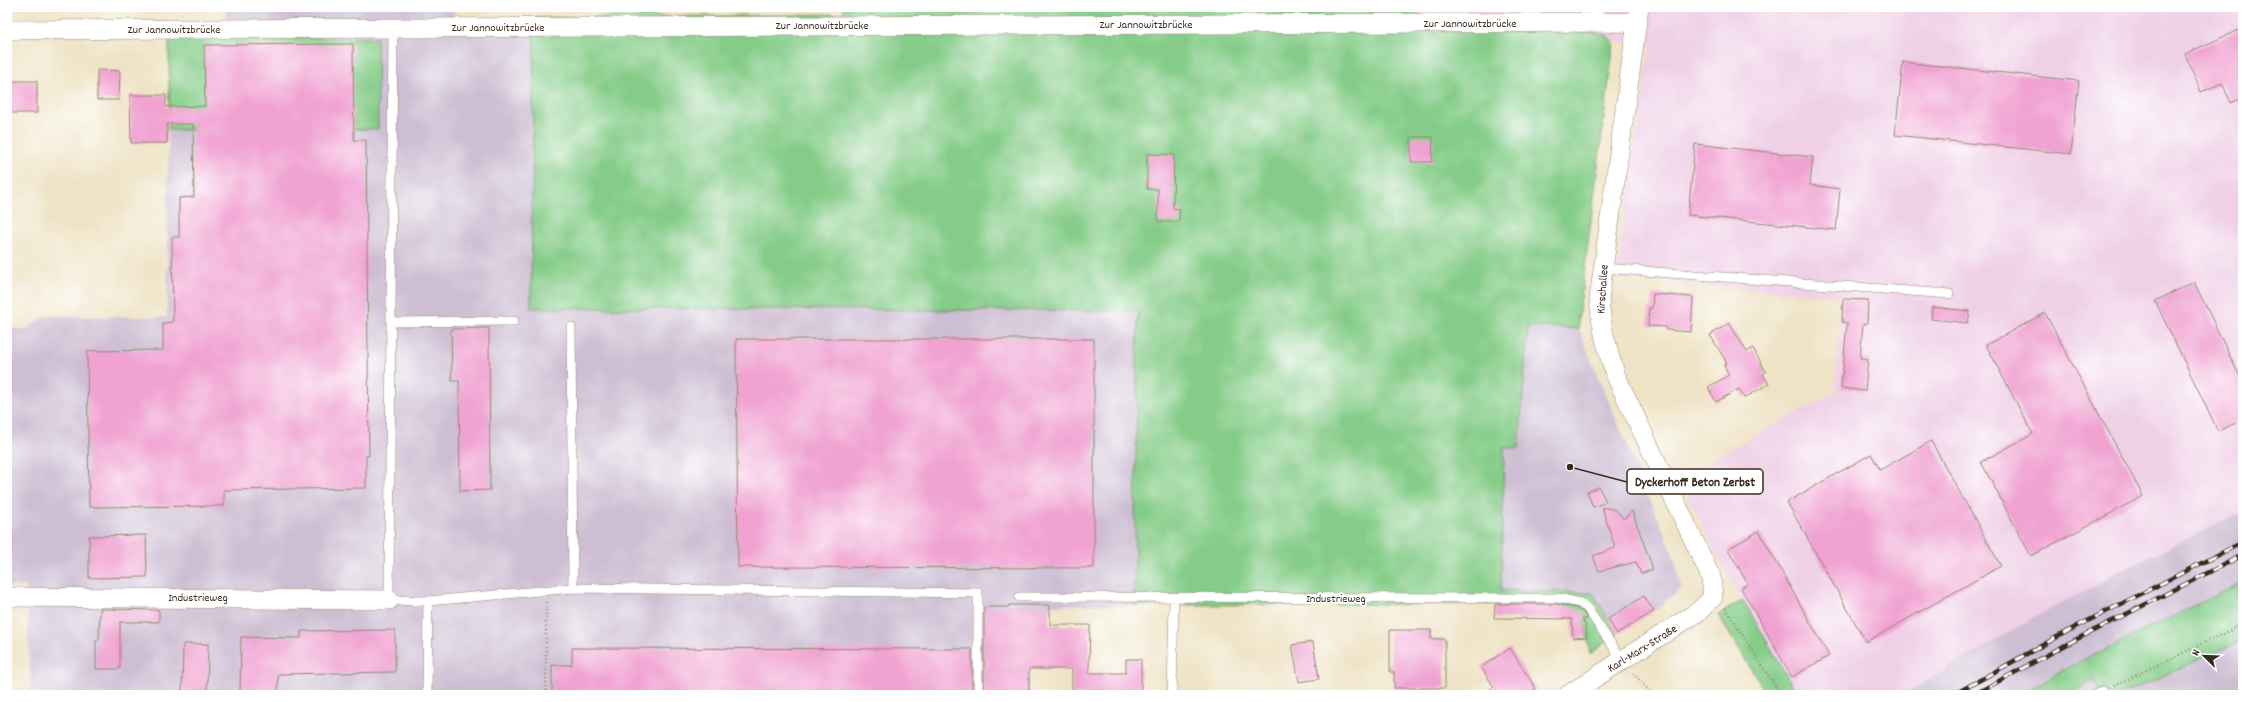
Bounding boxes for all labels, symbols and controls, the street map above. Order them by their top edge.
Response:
street label: Zur Jannowitzbrücke [1424,16,1516,33]
street label: Zur Jannowitzbrücke [1100,17,1192,34]
street label: Zur Jannowitzbrücke [776,18,868,35]
street label: Zur Jannowitzbrücke [452,20,544,37]
street label: Zur Jannowitzbrücke [128,22,220,39]
street label: Kirschallee [1593,264,1614,314]
callout: Dyckerhoff Beton Zerbst [1627,469,1763,494]
text: Dyckerhoff Beton Zerbst [1635,474,1755,493]
street label: Industrieweg [168,590,228,607]
street label: Industrieweg [1306,591,1366,608]
street label: Karl-Marx-Straße [1605,621,1681,677]
north arrow [2184,636,2224,676]
text: N [2188,647,2205,659]

